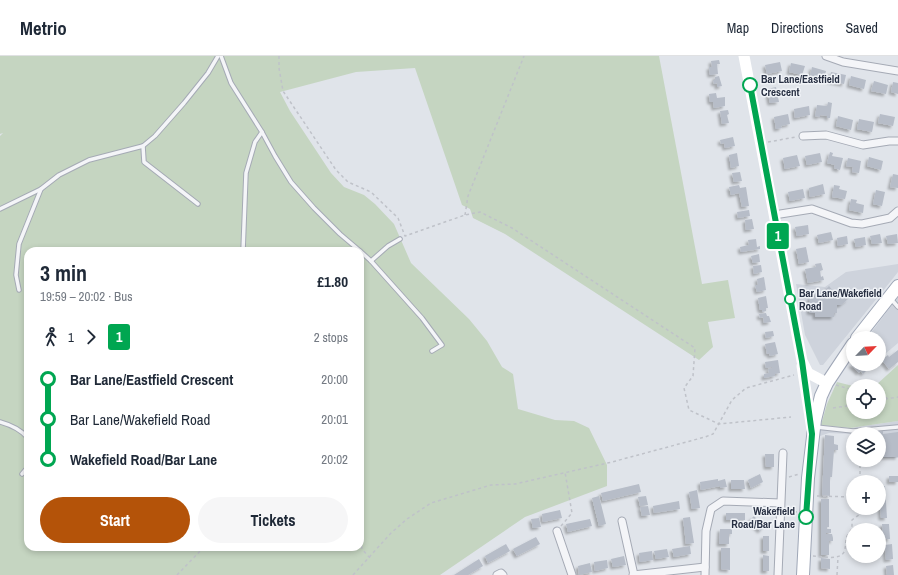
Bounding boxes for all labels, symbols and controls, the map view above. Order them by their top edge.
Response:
text: Metrio [20,15,67,41]
text: Map [727,19,749,37]
text: Directions [771,19,823,37]
text: Saved [845,19,878,37]
place label: Bar Lane/Eastfield Crescent [761,72,840,99]
marker: Bar Lane/Eastfield Crescent [742,77,758,93]
line badge: 1 [765,223,791,249]
text: 1 [775,227,781,245]
text: 3 min [40,258,87,288]
text: £1.80 [317,271,348,292]
place label: Bar Lane/Wakefield Road [799,286,882,313]
text: 19:59 – 20:02 · Bus [40,288,132,305]
marker: Bar Lane/Wakefield Road [784,293,796,305]
icon: walk [40,326,62,348]
icon: forward [80,326,102,348]
text: 1 [116,328,122,346]
text: 1 [68,329,74,346]
text: 2 stops [314,329,348,346]
north arrow [846,331,886,371]
map controls [846,331,886,563]
text: Bar Lane/Eastfield Crescent [70,369,233,390]
text: 20:00 [321,371,348,388]
button: locate [846,379,886,419]
text: Bar Lane/Wakefield Road [70,409,210,430]
text: 20:01 [321,411,348,428]
button: layers [846,427,886,467]
text: Wakefield Road/Bar Lane [70,449,217,470]
text: 20:02 [321,451,348,468]
button: + [846,475,886,515]
button: Start [40,497,190,543]
button: Tickets [198,497,348,543]
place label: Wakefield Road/Bar Lane [731,504,795,531]
marker: Wakefield Road/Bar Lane [798,509,814,525]
button: − [846,523,886,563]

